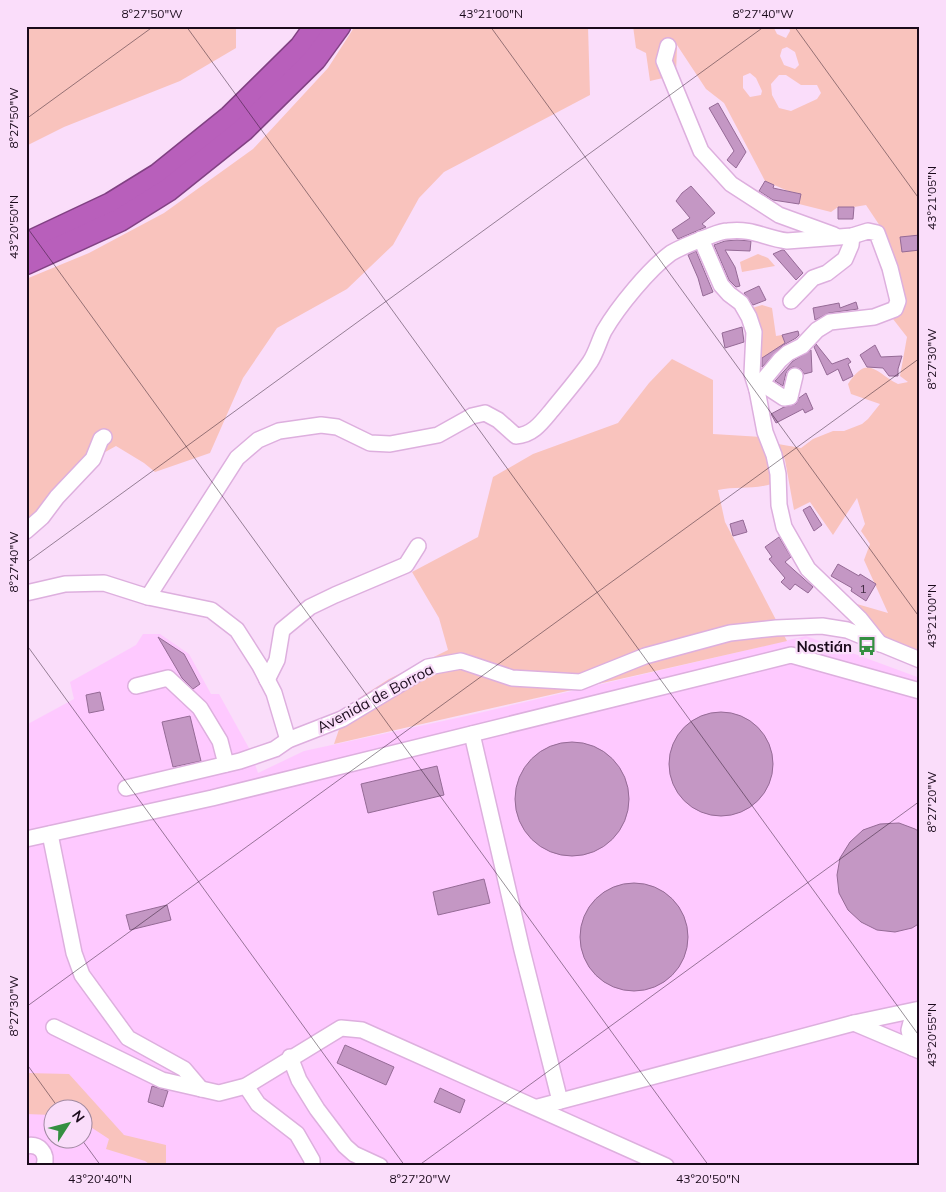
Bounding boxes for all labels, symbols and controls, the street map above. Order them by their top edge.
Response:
text: 8°27'50"W [121,6,183,21]
text: 43°21'00"N [459,6,523,21]
text: 8°27'40"W [732,6,794,21]
text: 8°27'50"W [6,87,21,149]
text: 43°21'05"N [924,166,939,230]
text: 43°20'50"N [6,195,21,259]
text: 8°27'30"W [924,328,939,390]
text: 8°27'40"W [6,531,21,593]
house number: 1 [859,581,867,596]
text: 43°21'00"N [924,584,939,648]
bus stop icon: Nostián [856,635,878,657]
place label: Nostián [796,637,852,656]
street label: Avenida de Borroa [314,659,436,737]
text: 8°27'20"W [924,771,939,833]
text: 8°27'30"W [6,975,21,1037]
text: 43°20'55"N [924,1003,939,1067]
north arrow [42,1100,92,1150]
text: N [68,1107,89,1126]
text: 43°20'40"N [68,1171,132,1186]
text: 8°27'20"W [389,1171,451,1186]
text: 43°20'50"N [676,1171,740,1186]

